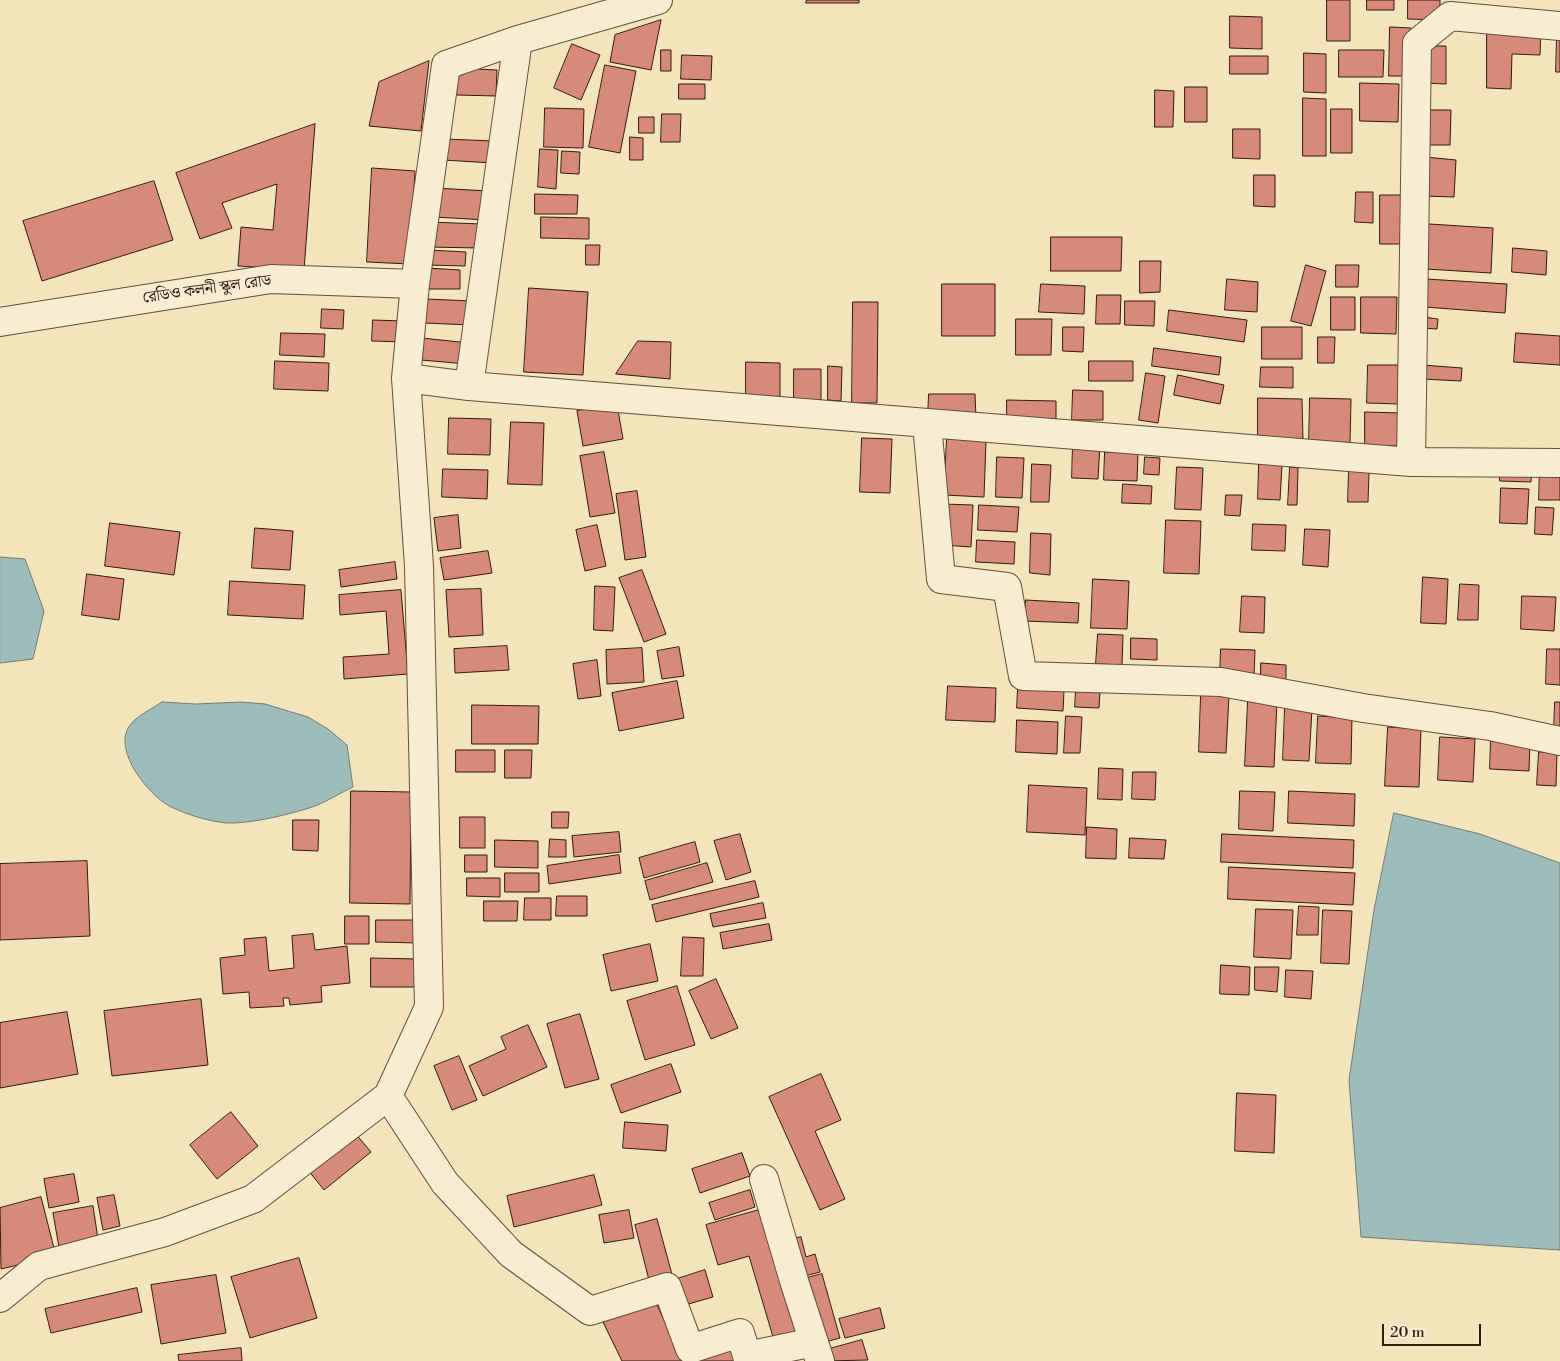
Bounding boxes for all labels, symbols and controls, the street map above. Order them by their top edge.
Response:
street label: রেডিও কলনী স্কুল রোড [141,271,273,309]
scale bar [1385,1314,1484,1346]
text: 20 m [1390,1323,1425,1342]

